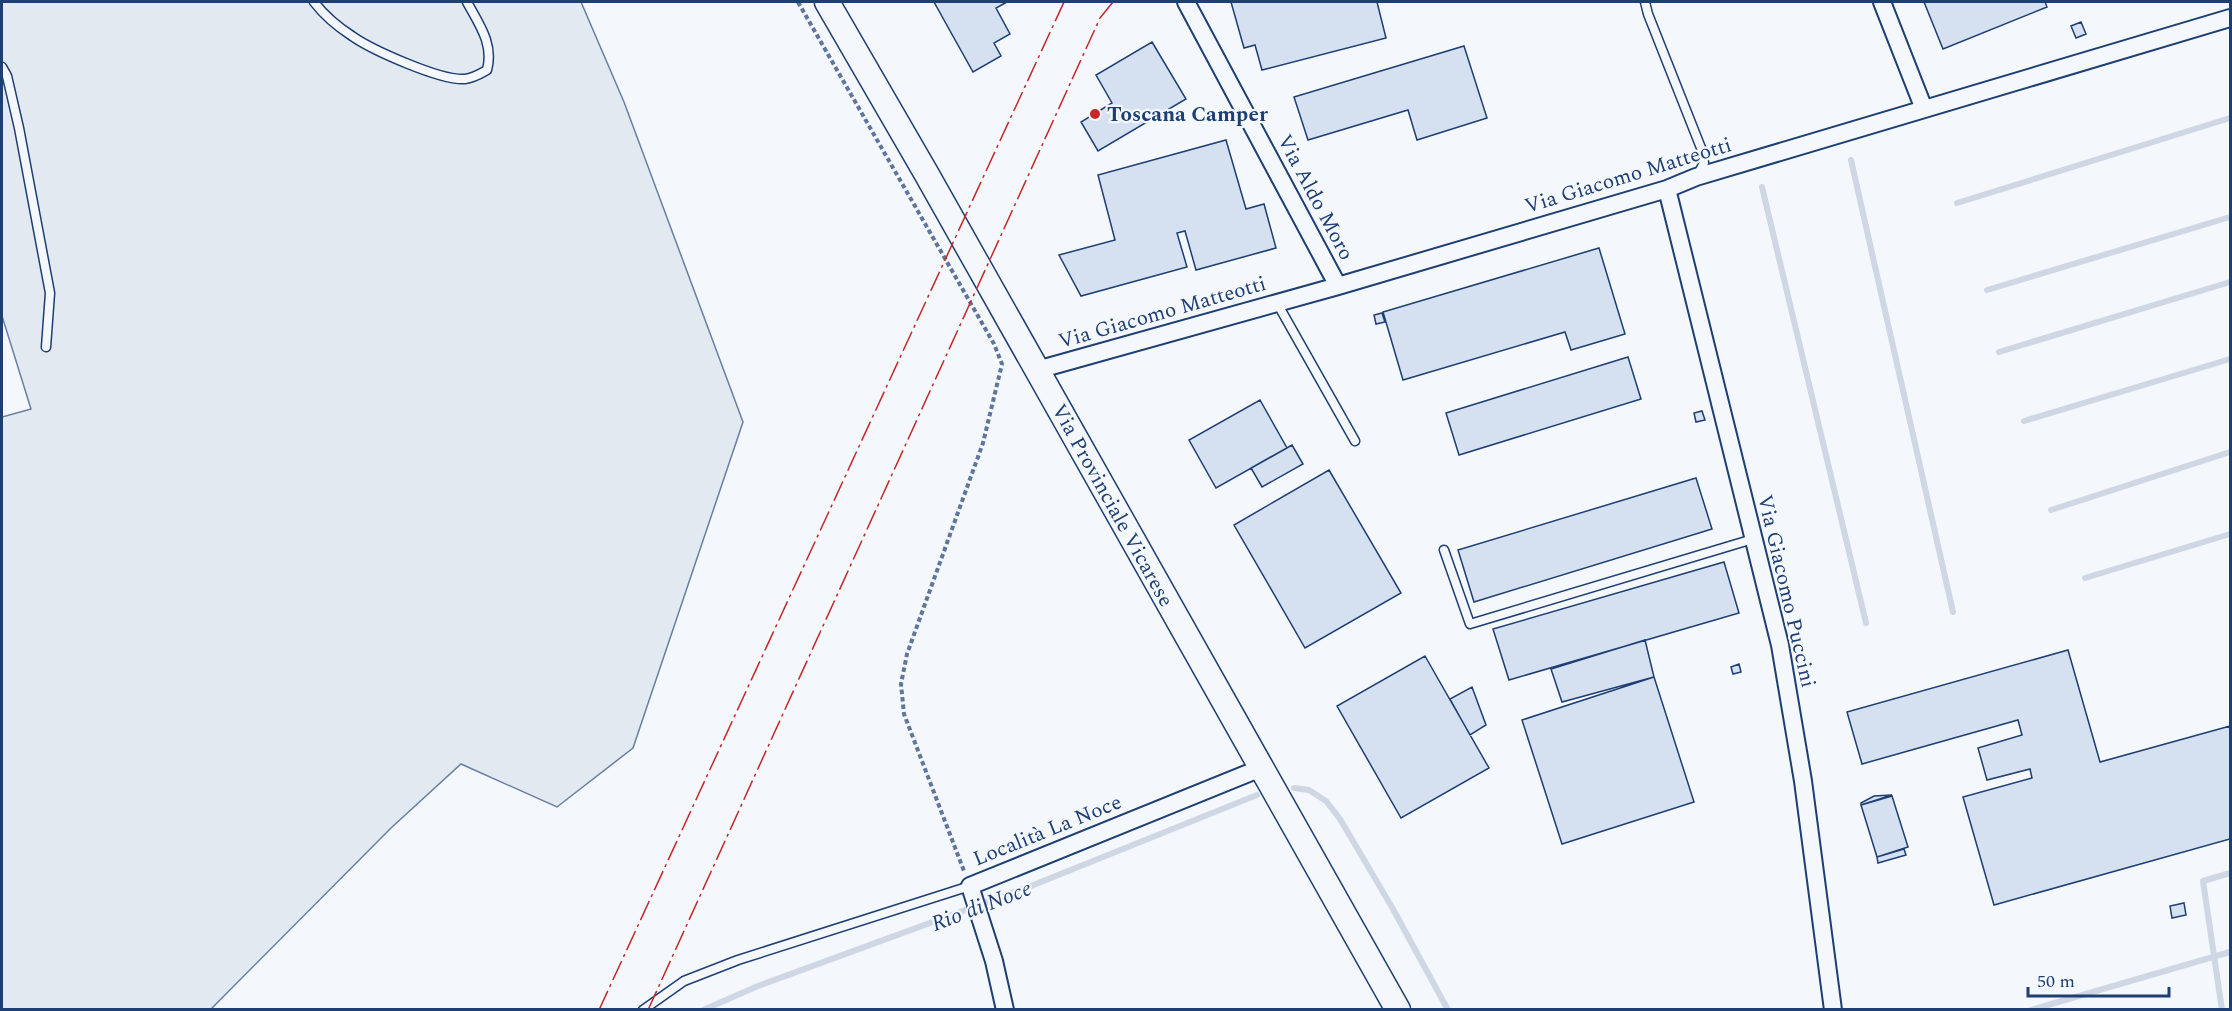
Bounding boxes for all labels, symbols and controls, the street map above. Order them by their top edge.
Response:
place label: Toscana Camper [1107,99,1268,131]
marker: Toscana Camper [1088,107,1102,121]
street label: Via Aldo Moro [1268,129,1362,266]
street label: Via Giacomo Matteotti [1521,129,1736,223]
street label: Via Giacomo Matteotti [1055,268,1270,358]
street label: Via Provinciale Vicarese [1043,398,1181,613]
street label: Via Giacomo Puccini [1748,492,1824,691]
street label: Località La Noce [968,787,1127,875]
water label: Rio di Noce [926,872,1037,941]
scale bar [2028,960,2169,998]
text: 50 m [2037,968,2075,995]

